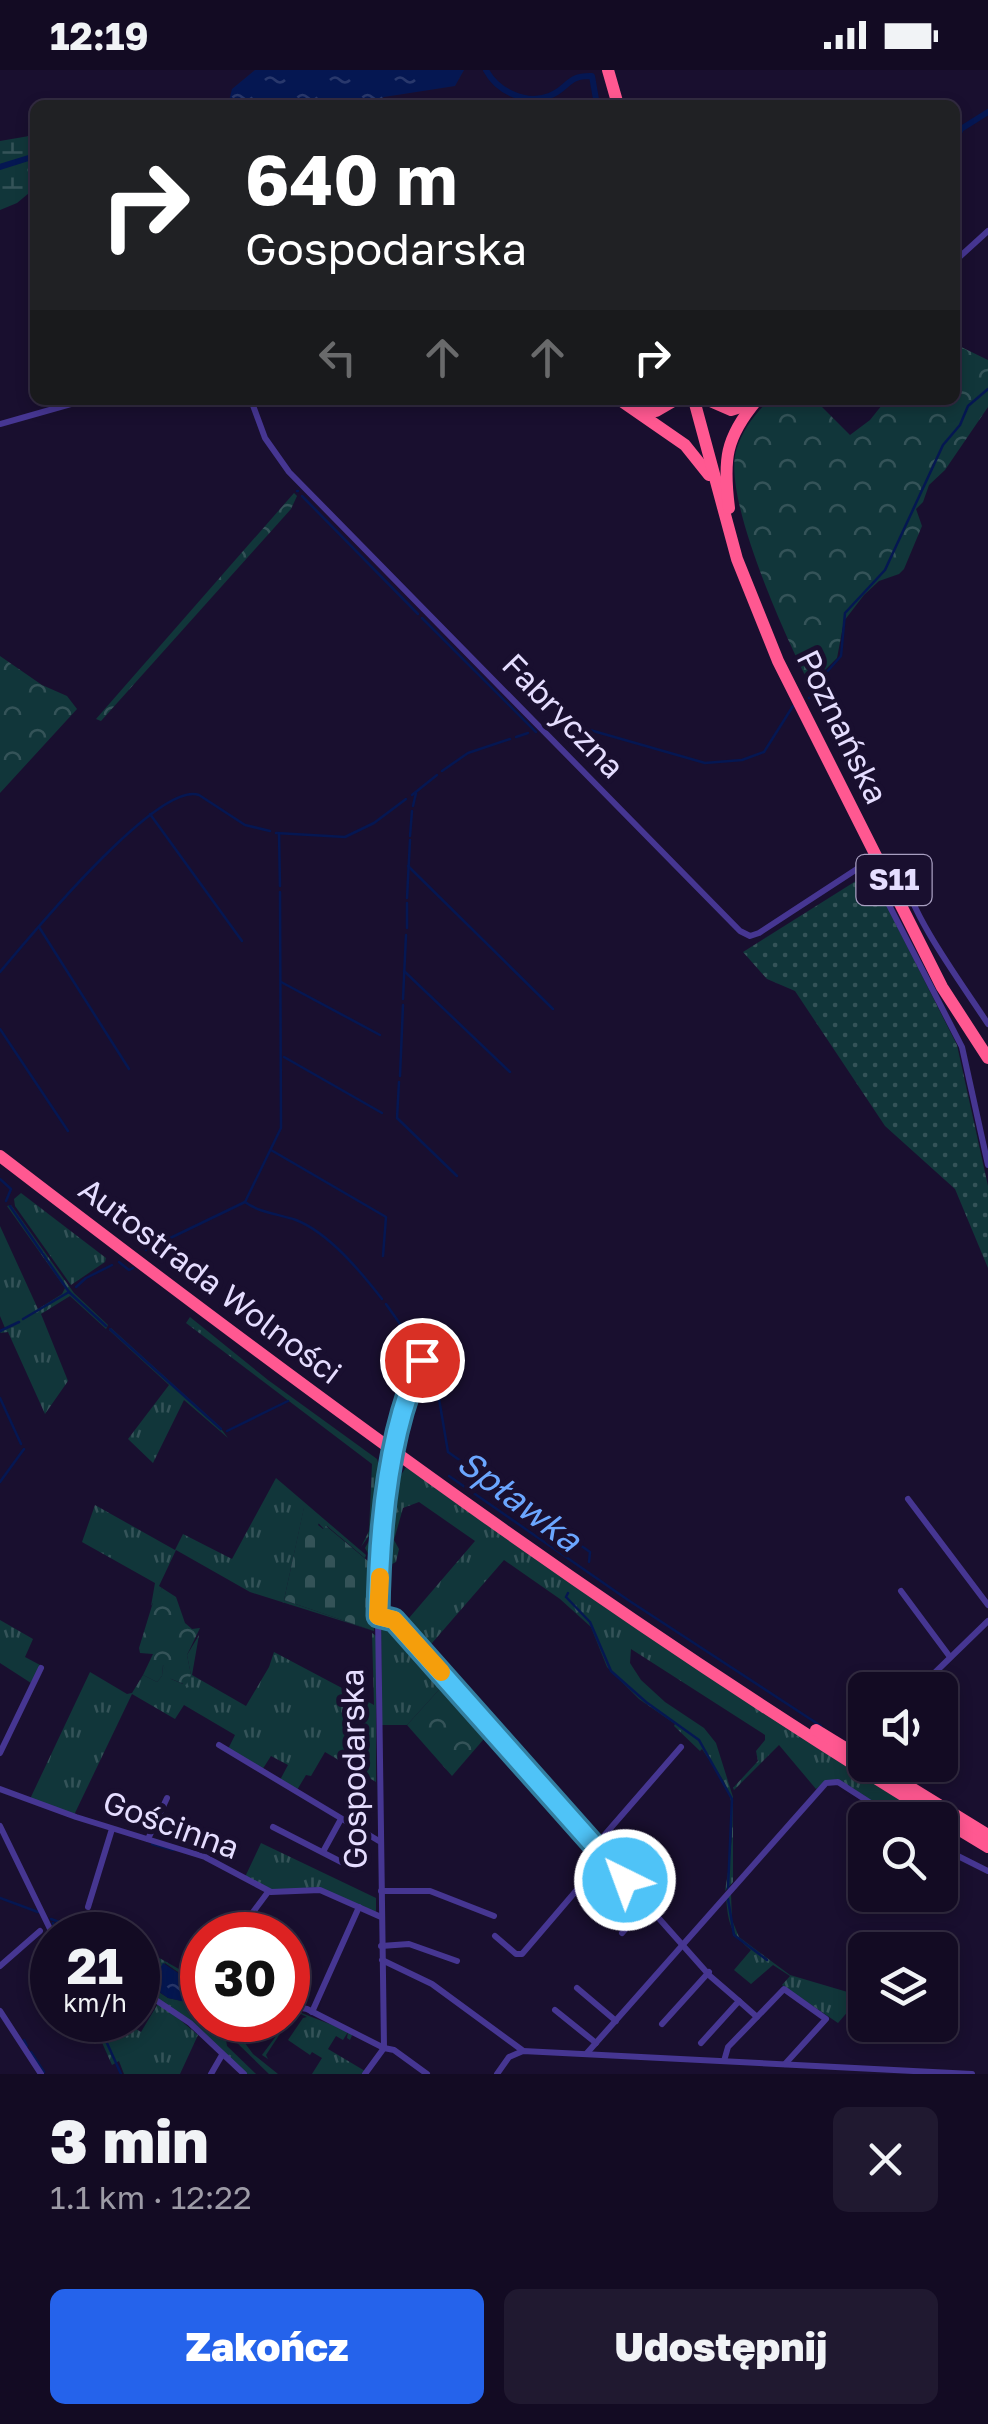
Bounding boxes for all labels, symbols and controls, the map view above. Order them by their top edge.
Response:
text: 12:19 [50,13,149,58]
text: 640 m [245,136,457,220]
icon: right [80,140,210,270]
text: Gospodarska [245,221,527,275]
icon: left [310,330,365,385]
icon: ahead [415,330,470,385]
icon: ahead [520,330,575,385]
icon: right [625,330,680,385]
street label: Poznańska [789,643,896,810]
street label: Fabryczna [495,645,632,785]
road number: S11 [856,855,932,905]
street label: Autostrada Wolności [72,1169,349,1391]
pin [380,1318,465,1403]
icon: arrive [395,1333,450,1388]
water label: Spławka [450,1440,590,1561]
street label: Gospodarska [332,1668,374,1870]
map controls [848,1672,958,2042]
button: sound [848,1672,958,1782]
street label: Gościnna [98,1782,245,1866]
button: search [848,1802,958,1912]
position arrow [573,1828,677,1932]
speed limit sign: 30 [180,1912,310,2042]
button: layers [848,1932,958,2042]
text: 21 [67,1935,123,1995]
text: km/h [63,1987,127,2018]
text: 3 min [50,2104,209,2176]
button: close [833,2107,938,2212]
text: 1.1 km · 12:22 [50,2178,251,2216]
button: Zakończ [50,2289,484,2404]
button: Udostępnij [504,2289,938,2404]

